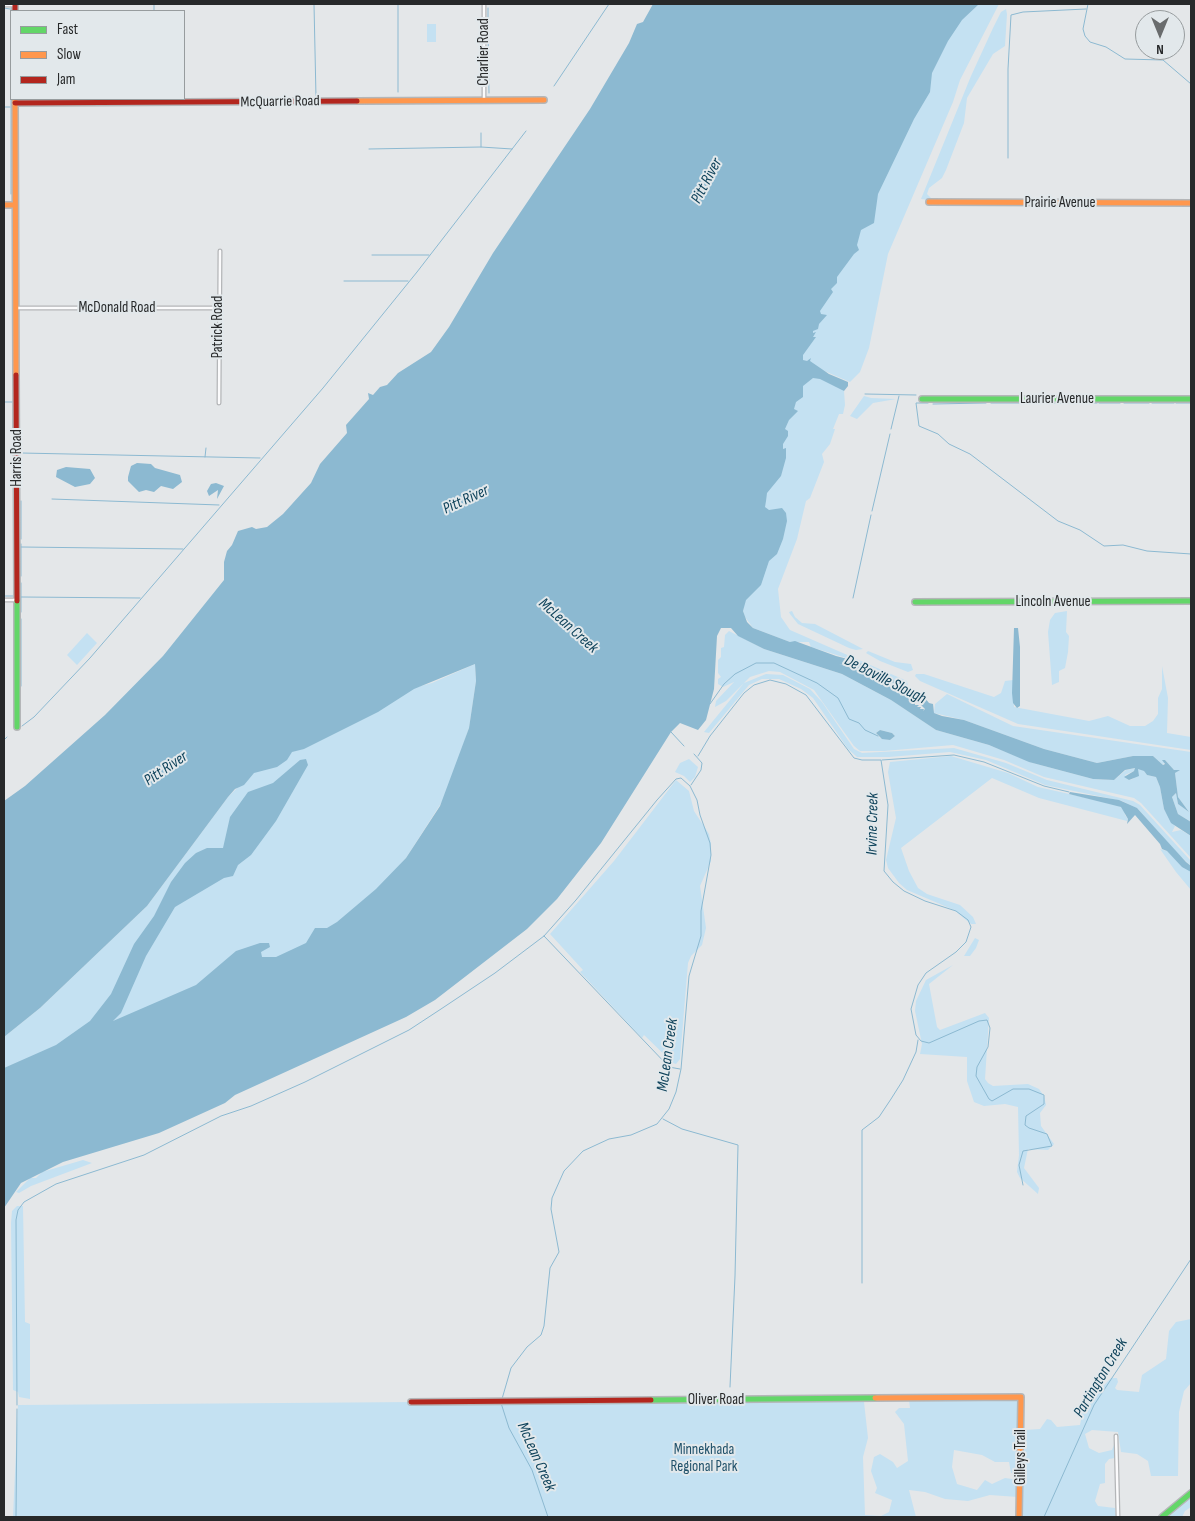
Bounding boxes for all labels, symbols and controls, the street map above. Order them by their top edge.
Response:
legend [10,10,185,100]
north arrow [1135,10,1185,60]
street label: Charlier Road [475,18,493,86]
text: Fast [57,20,78,39]
text: N [1156,41,1164,58]
text: Slow [57,45,81,64]
text: Jam [57,70,75,89]
street label: McQuarrie Road [240,92,320,112]
water label: Pitt River [687,155,727,207]
street label: Prairie Avenue [1024,194,1096,212]
street label: Patrick Road [209,296,227,358]
street label: McDonald Road [78,299,156,317]
street label: Laurier Avenue [1020,390,1094,408]
street label: Harris Road [8,429,26,487]
water label: Pitt River [440,481,492,519]
street label: Lincoln Avenue [1015,593,1091,611]
water label: McLean Creek [534,594,602,658]
water label: De Boville Slough [841,651,929,709]
water label: Pitt River [141,748,191,790]
water label: Irvine Creek [863,793,883,855]
water label: McLean Creek [653,1017,683,1093]
water label: Partington Creek [1070,1335,1132,1421]
street label: Oliver Road [688,1391,744,1409]
water label: McLean Creek [512,1420,560,1494]
street label: Gilleys Trail [1012,1429,1030,1485]
park label: Minnekhada Regional Park [670,1441,738,1476]

